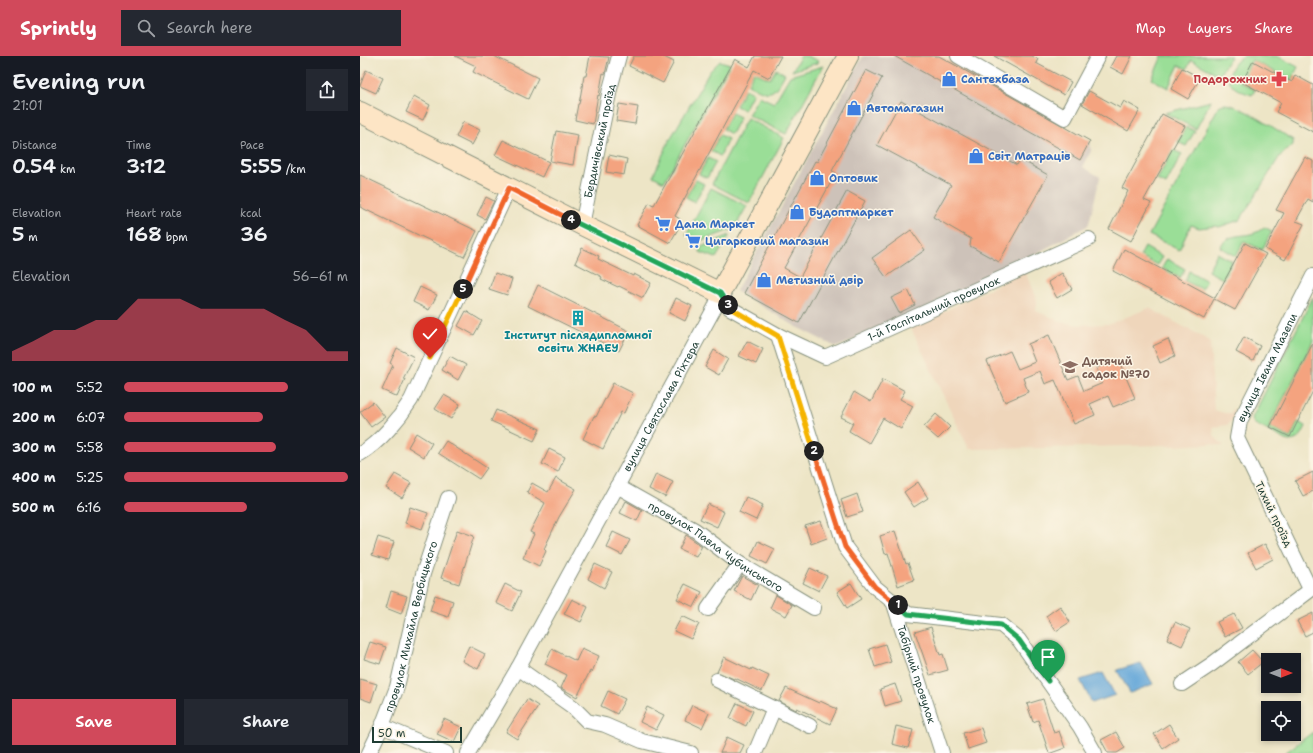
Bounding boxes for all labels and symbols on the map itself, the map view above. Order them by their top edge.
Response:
shop icon: Сантехбаза [940,70,958,88]
pharmacy icon: Подорожник [1270,70,1288,88]
place label: Сантехбаза [961,72,1030,87]
place label: Подорожник [1193,72,1267,87]
street label: Бердичівський проїзд [581,82,619,200]
shop icon: Автомагазин [845,99,863,117]
place label: Автомагазин [866,101,944,116]
shop icon: Світ Матраців [967,147,985,165]
place label: Світ Матраців [988,149,1070,164]
shop icon: Оптовик [808,169,826,187]
place label: Оптовик [829,171,878,186]
shop icon: Будоптмаркет [788,203,806,221]
place label: Будоптмаркет [809,205,894,220]
pin: 4 [561,210,581,230]
supermarket icon: Дана Маркет [654,215,672,233]
place label: Дана Маркет [675,217,755,232]
supermarket icon: Цигарковий магазин [684,232,702,250]
place label: Цигарковий магазин [705,234,829,249]
shop icon: Метизний двір [755,271,773,289]
place label: Метизний двір [776,273,864,288]
street label: 1-й Госпітальний провулок [865,273,1003,345]
pin: 5 [453,279,473,299]
pin: 3 [718,295,738,315]
building icon: Інститут післядипломної освіти ЖНАЕУ [569,309,587,327]
street label: вулиця Івана Мазепи [1234,311,1301,425]
pin [413,317,447,358]
place label: Інститут післядипломної освіти ЖНАЕУ [504,328,652,356]
street label: вулиця Святослава Ріхтера [620,338,703,474]
place label: Дитячий садок №70 [1082,354,1150,382]
school or university icon: Дитячий садок №70 [1061,358,1079,376]
pin: 2 [804,441,824,461]
street label: Тихий проїзд [1251,479,1296,549]
street label: провулок Павла Чубинського [645,498,786,596]
street label: провулок Михайла Вербицького [381,539,441,714]
pin: 1 [888,595,908,615]
street label: Табірний провулок [893,623,939,726]
pin [1031,640,1065,681]
north arrow [1261,653,1301,693]
scale bar [372,725,462,744]

